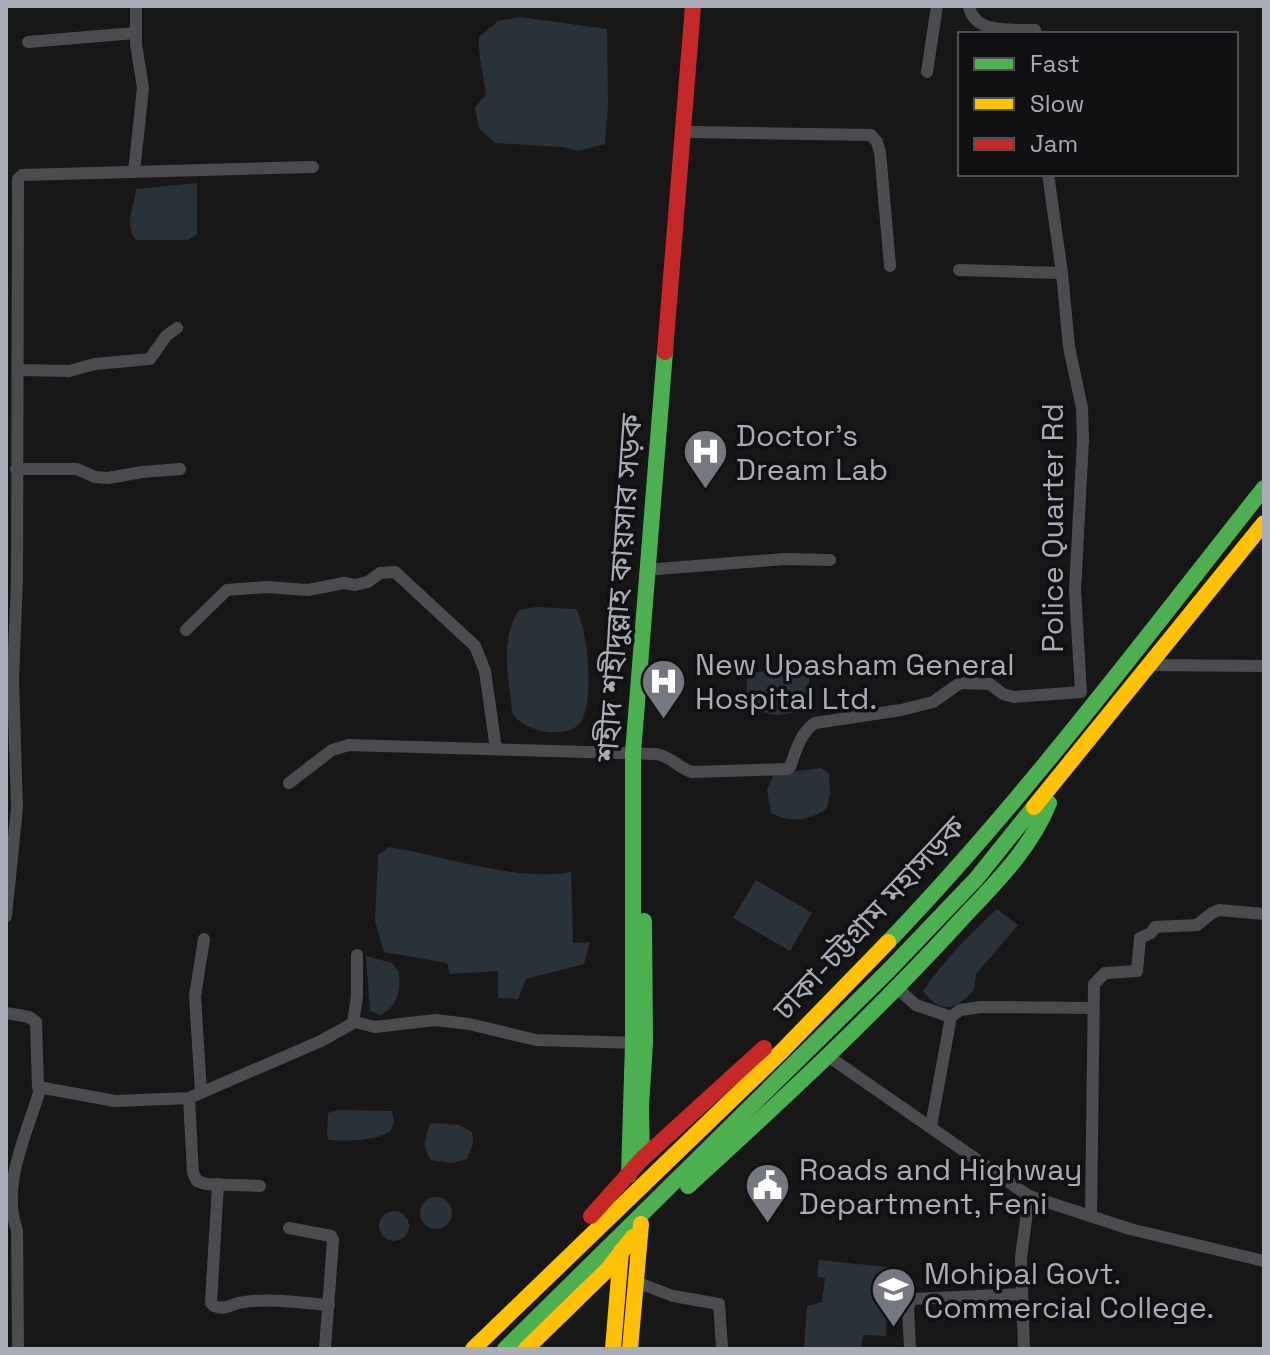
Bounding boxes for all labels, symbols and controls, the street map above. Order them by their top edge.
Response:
legend [958,32,1238,176]
text: Fast [1030,48,1080,79]
text: Slow [1030,88,1084,119]
text: Jam [1030,128,1078,159]
street label: Police Quarter Rd [1033,403,1072,653]
street label: শহীদ শহীদুল্লাহ কায়সার সড়ক [587,412,651,764]
place label: Doctor's Dream Lab [736,416,888,489]
hospital icon: Doctor's Dream Lab [681,428,729,491]
place label: New Upasham General Hospital Ltd. [695,645,1015,718]
hospital icon: New Upasham General Hospital Ltd. [640,657,688,720]
street label: ঢাকা-চট্টগ্রাম মহাসড়ক [764,807,974,1029]
place label: Roads and Highway Department, Feni [799,1150,1082,1223]
public building icon: Roads and Highway Department, Feni [744,1162,792,1225]
place label: Mohipal Govt. Commercial College. [924,1254,1214,1327]
school or university icon: Mohipal Govt. Commercial College. [869,1266,917,1329]

